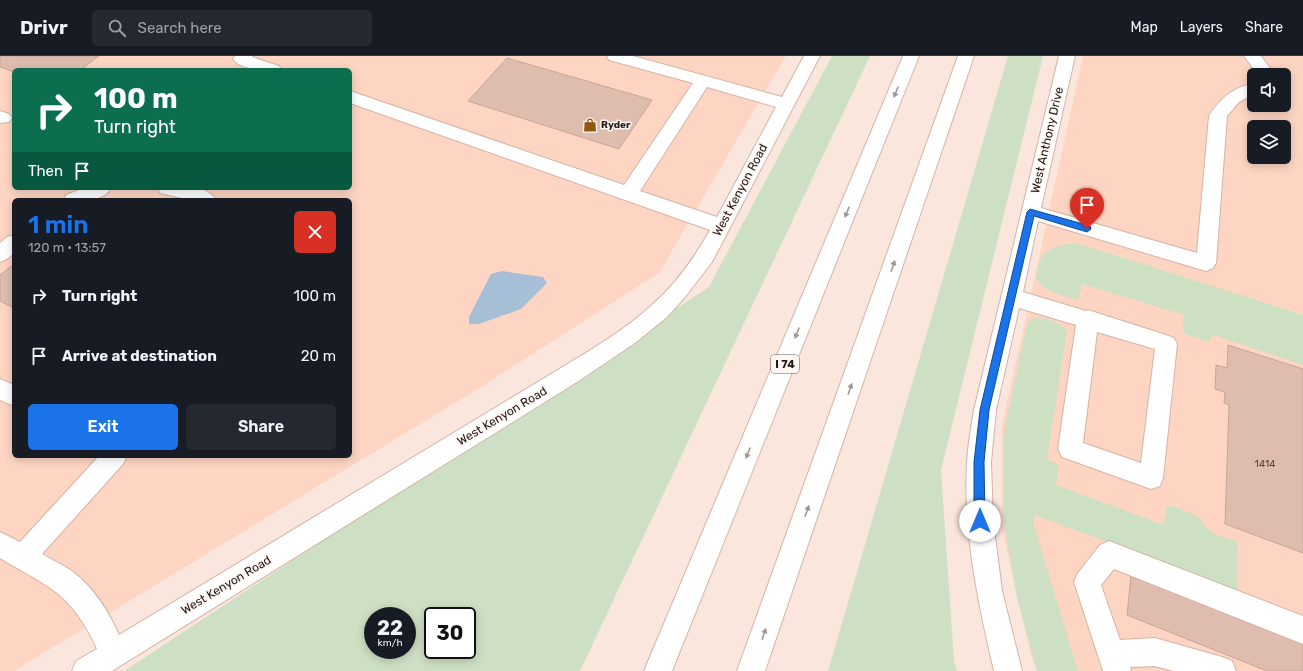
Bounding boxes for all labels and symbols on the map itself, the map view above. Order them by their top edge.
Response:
street label: West Anthony Drive [1028,85,1066,195]
one-way arrow [892,87,898,99]
shop icon: Ryder [582,117,598,133]
place label: Ryder [601,119,631,131]
street label: West Kenyon Road [710,141,770,239]
pin [1070,188,1104,229]
one-way arrow [843,207,849,219]
one-way arrow [890,260,896,272]
one-way arrow [794,327,800,339]
road number: I 74 [771,355,799,373]
one-way arrow [847,382,853,394]
street label: West Kenyon Road [454,384,550,448]
one-way arrow [744,447,750,459]
house number: 1414 [1255,458,1275,470]
position arrow [959,500,1001,542]
one-way arrow [804,505,810,517]
street label: West Kenyon Road [178,553,274,617]
speed limit sign: 30 [424,607,476,659]
one-way arrow [761,628,767,640]

